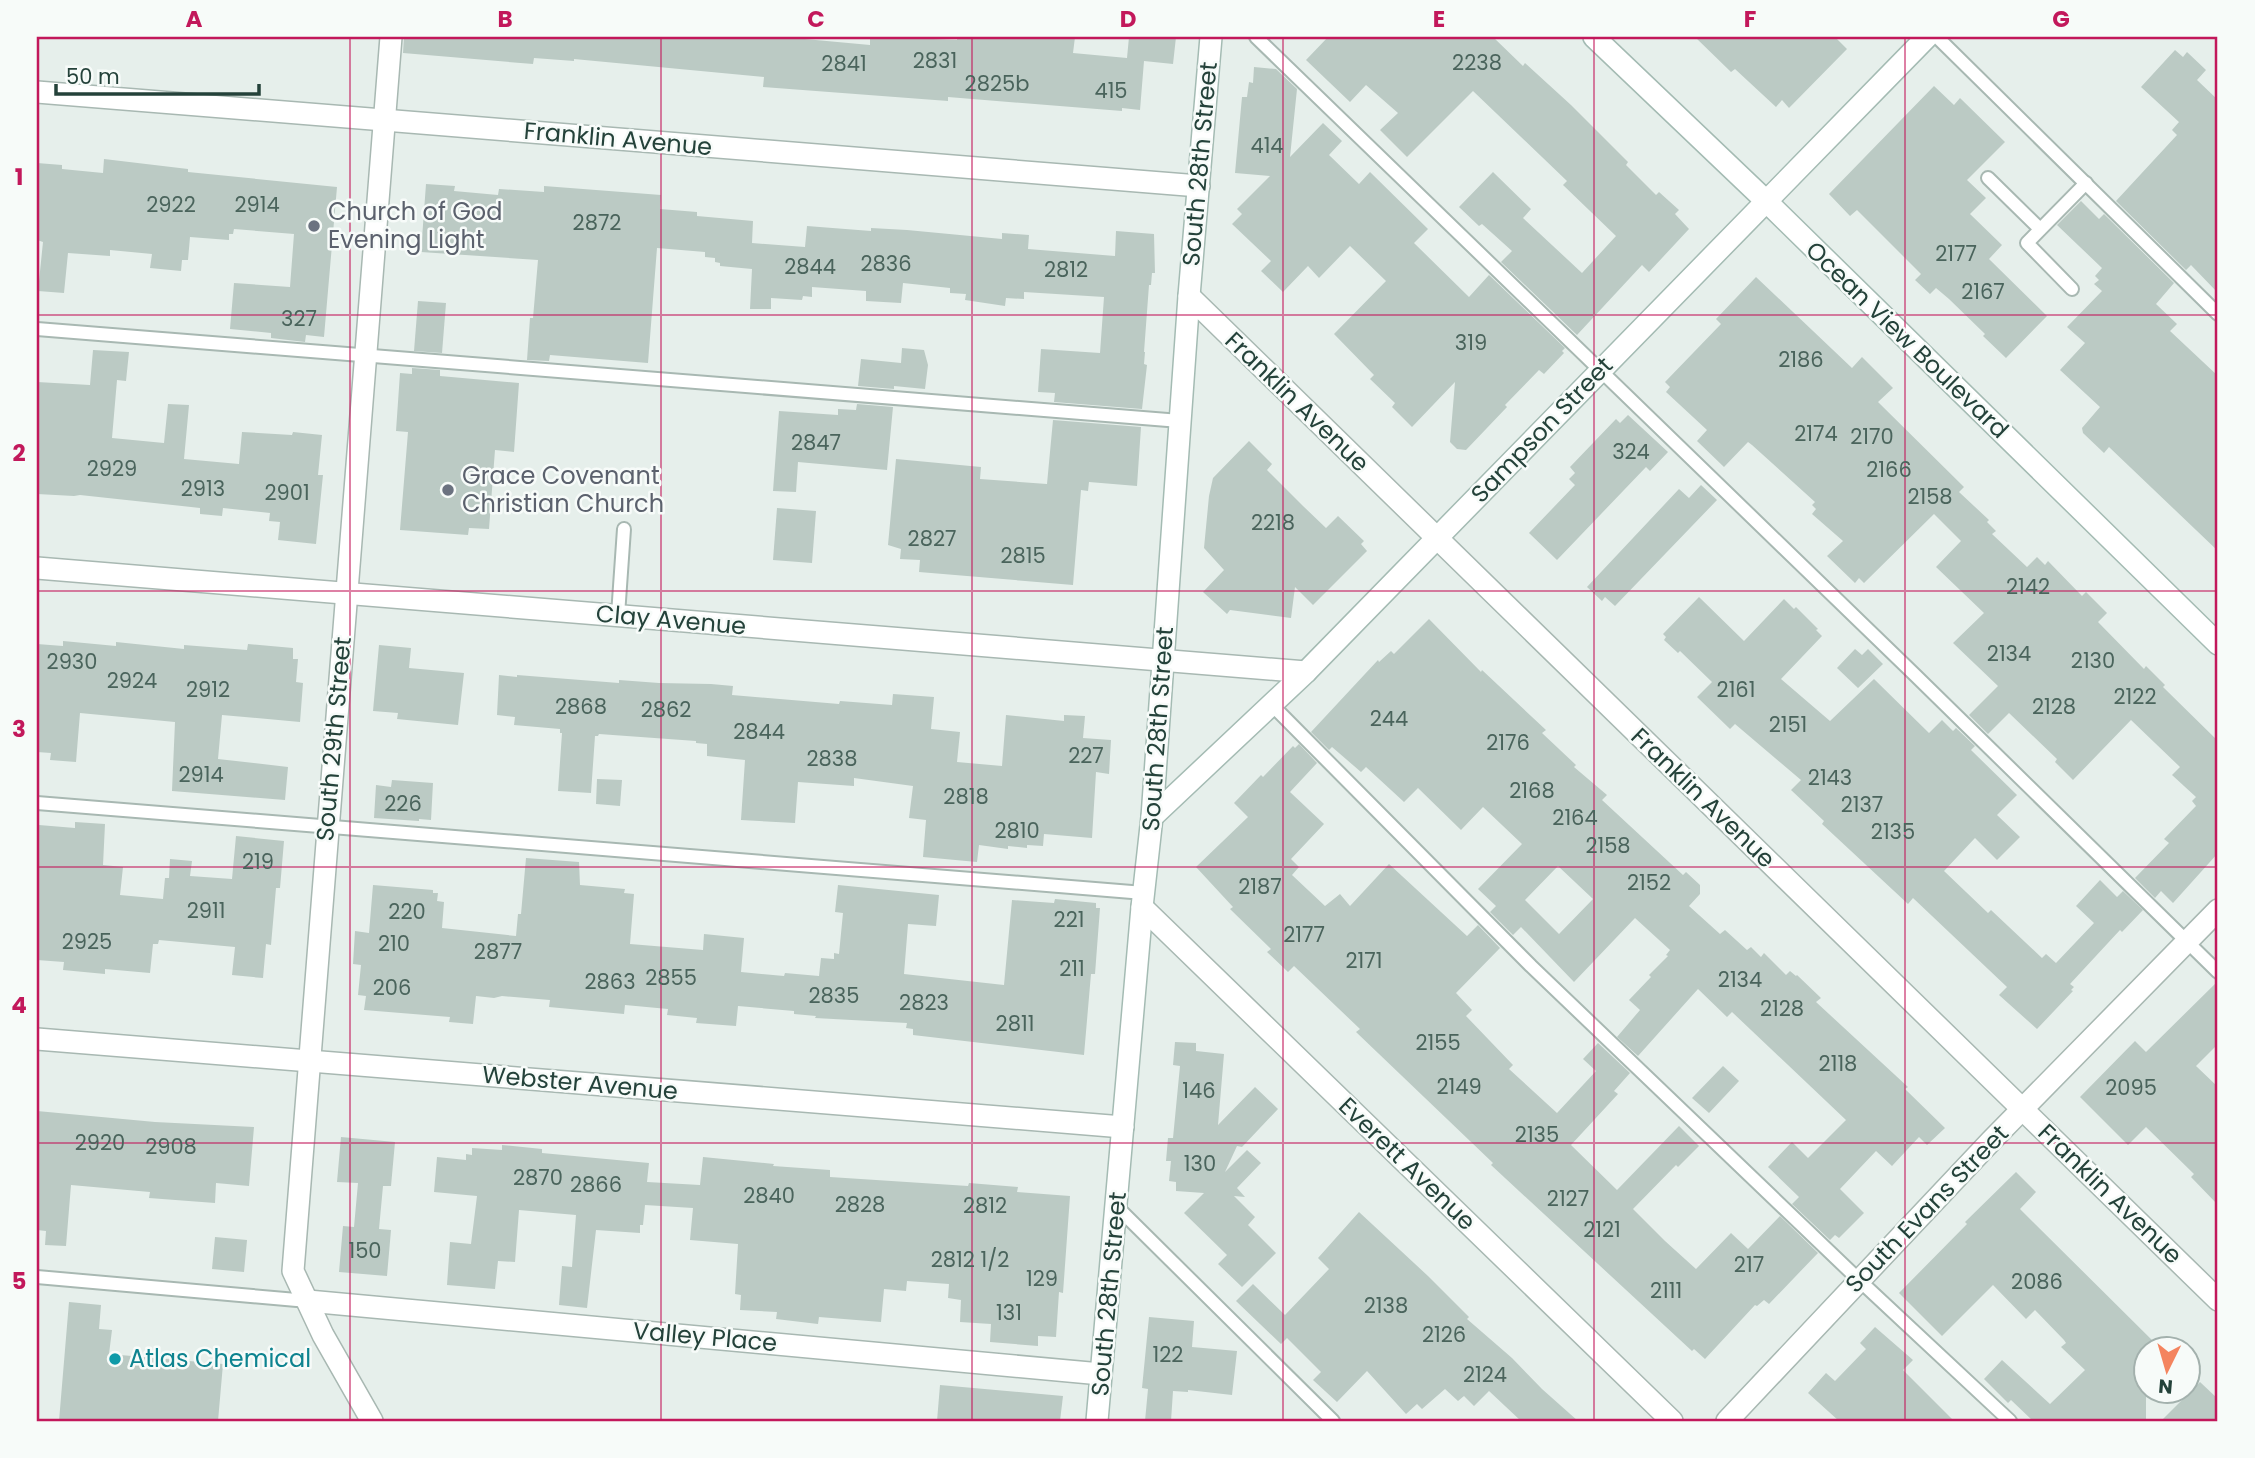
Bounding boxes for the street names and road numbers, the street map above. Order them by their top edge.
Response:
street label: South 28th Street [1174,60,1225,268]
street label: Franklin Avenue [523,114,713,163]
street label: Ocean View Boulevard [1799,234,2016,445]
street label: Franklin Avenue [1218,324,1377,479]
street label: Sampson Street [1463,349,1620,510]
street label: Clay Avenue [595,596,748,643]
street label: South 28th Street [1134,626,1181,832]
street label: South 29th Street [308,635,359,843]
street label: Franklin Avenue [1624,720,1783,875]
street label: Webster Avenue [481,1058,679,1107]
street label: Everett Avenue [1332,1090,1483,1238]
street label: Franklin Avenue [2031,1116,2190,1271]
street label: South Evans Street [1838,1117,2016,1300]
street label: South 28th Street [1083,1190,1134,1398]
street label: Valley Place [632,1314,778,1359]

